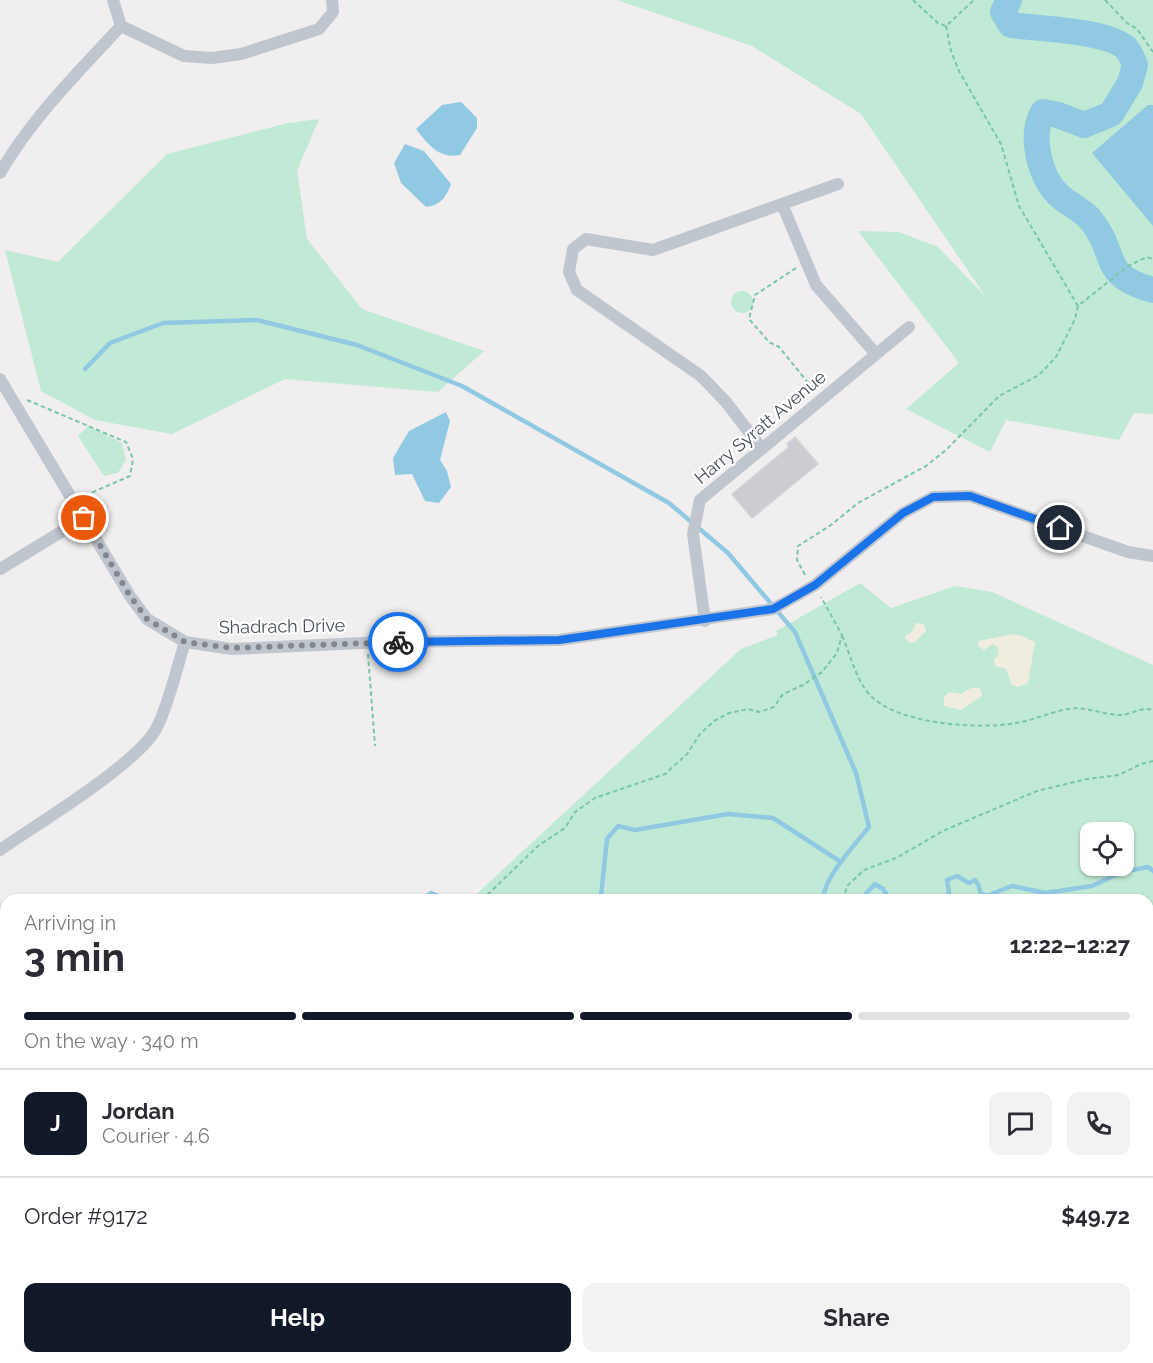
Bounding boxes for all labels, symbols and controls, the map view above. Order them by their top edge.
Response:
street label: Harry Syratt Avenue [690,366,830,488]
pin [58,492,109,543]
icon: bag [67,501,100,534]
pin [1034,502,1085,553]
icon: home [1043,511,1076,544]
courier [368,612,428,672]
street label: Shadrach Drive [219,614,346,638]
icon: bike [382,626,415,659]
map controls [1080,822,1134,876]
button: locate [1080,822,1134,876]
text: Arriving in [24,911,116,935]
text: 12:22–12:27 [1010,932,1130,958]
text: 3 min [24,934,125,980]
text: On the way · 340 m [24,1029,199,1053]
button: chat [989,1092,1052,1155]
button: phone [1067,1092,1130,1155]
text: Jordan [102,1098,174,1124]
text: J [50,1110,61,1136]
text: Courier · 4.6 [102,1124,210,1148]
text: Order #9172 [24,1203,148,1229]
text: $49.72 [1061,1203,1130,1229]
button: Help [24,1283,571,1352]
button: Share [583,1283,1130,1352]

